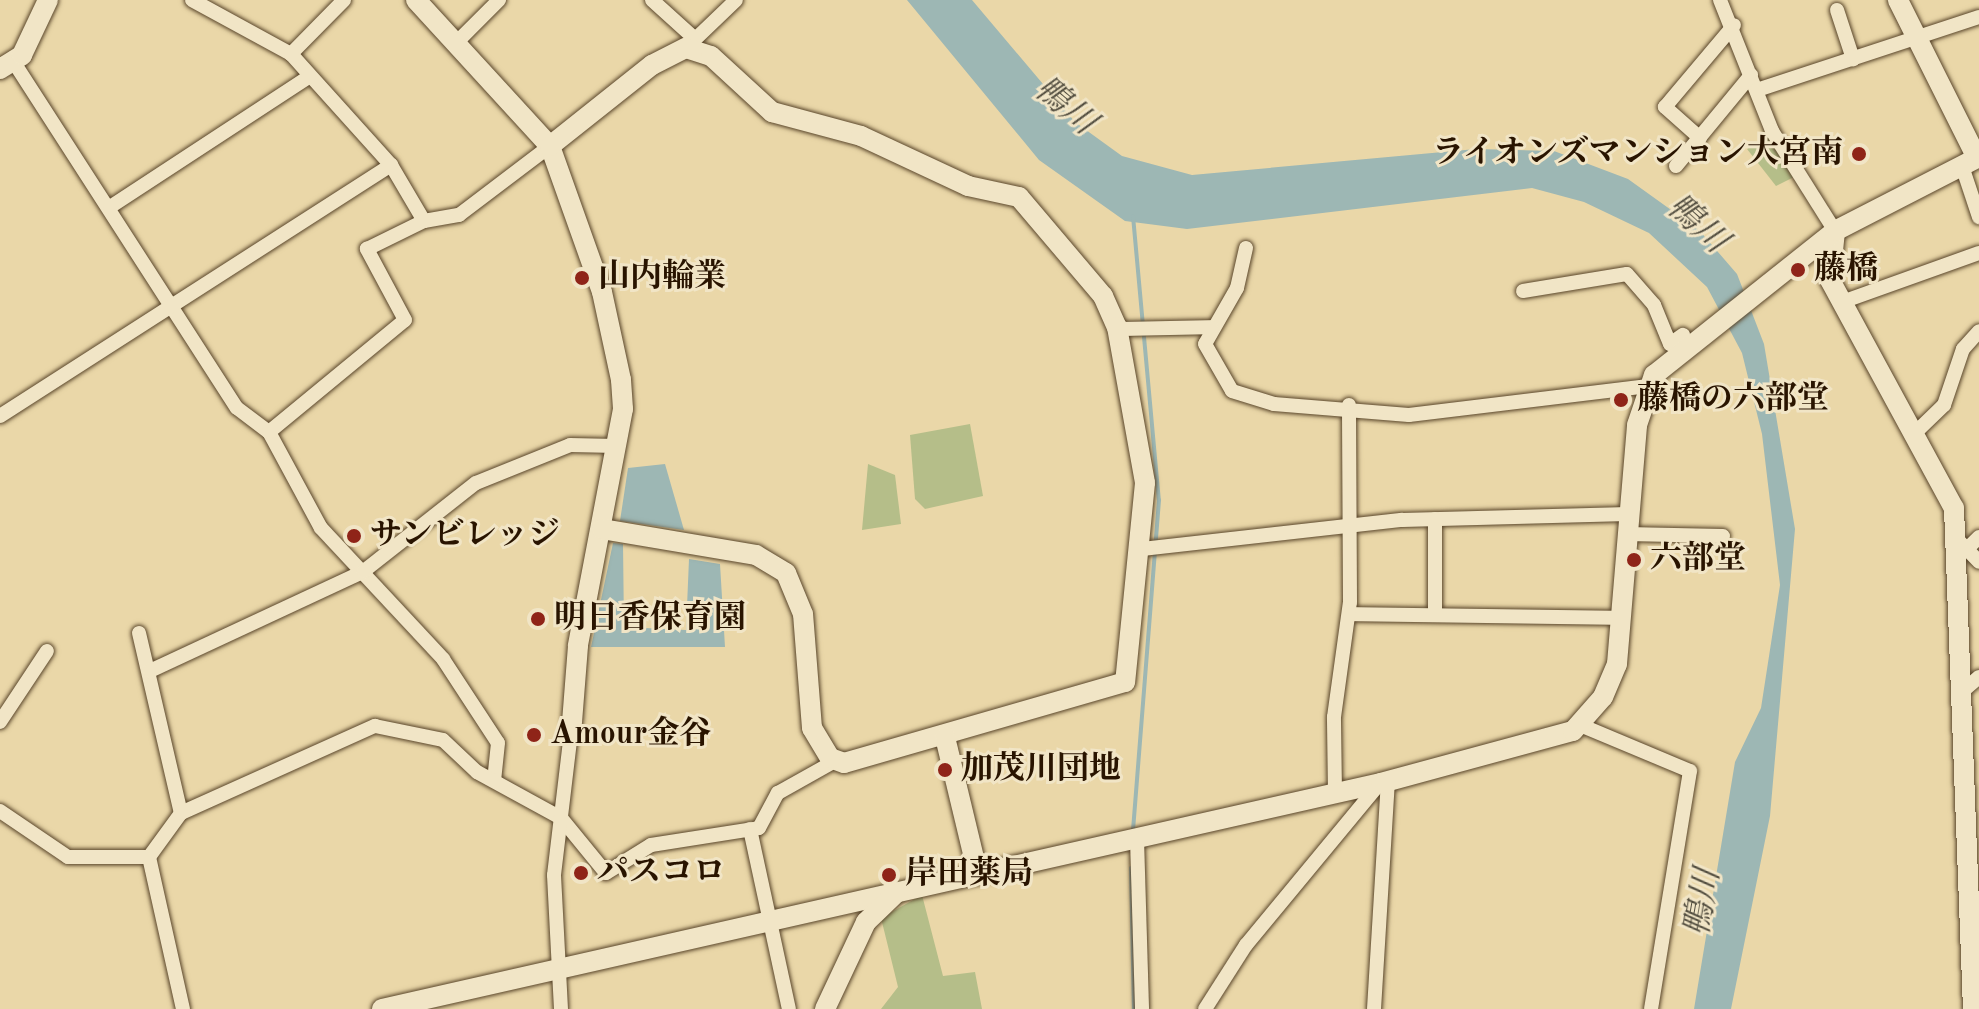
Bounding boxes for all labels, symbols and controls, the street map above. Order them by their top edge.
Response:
water label: 鴨川 [1025,70,1103,144]
place label: ライオンズマンション大宮南 [1427,135,1843,173]
marker: ライオンズマンション大宮南 [1850,145,1868,163]
water label: 鴨川 [1657,187,1735,263]
place label: 藤橋 [1814,251,1878,289]
place label: 山内輪業 [598,259,726,297]
marker: 藤橋 [1789,261,1807,279]
marker: 山内輪業 [573,269,591,287]
place label: 藤橋の六部堂 [1637,381,1829,419]
marker: 藤橋の六部堂 [1612,391,1630,409]
place label: サンビレッジ [370,517,562,555]
marker: サンビレッジ [345,527,363,545]
place label: 六部堂 [1650,541,1746,579]
marker: 六部堂 [1625,551,1643,569]
place label: 明日香保育園 [554,600,746,638]
marker: 明日香保育園 [529,610,547,628]
place label: Amour金谷 [550,716,711,754]
marker: Amour金谷 [525,726,543,744]
place label: 加茂川団地 [961,751,1121,789]
marker: 加茂川団地 [936,761,954,779]
place label: パスコロ [597,854,725,892]
place label: 岸田薬局 [905,856,1033,894]
marker: パスコロ [572,864,590,882]
marker: 岸田薬局 [880,866,898,884]
water label: 鴨川 [1678,866,1730,940]

